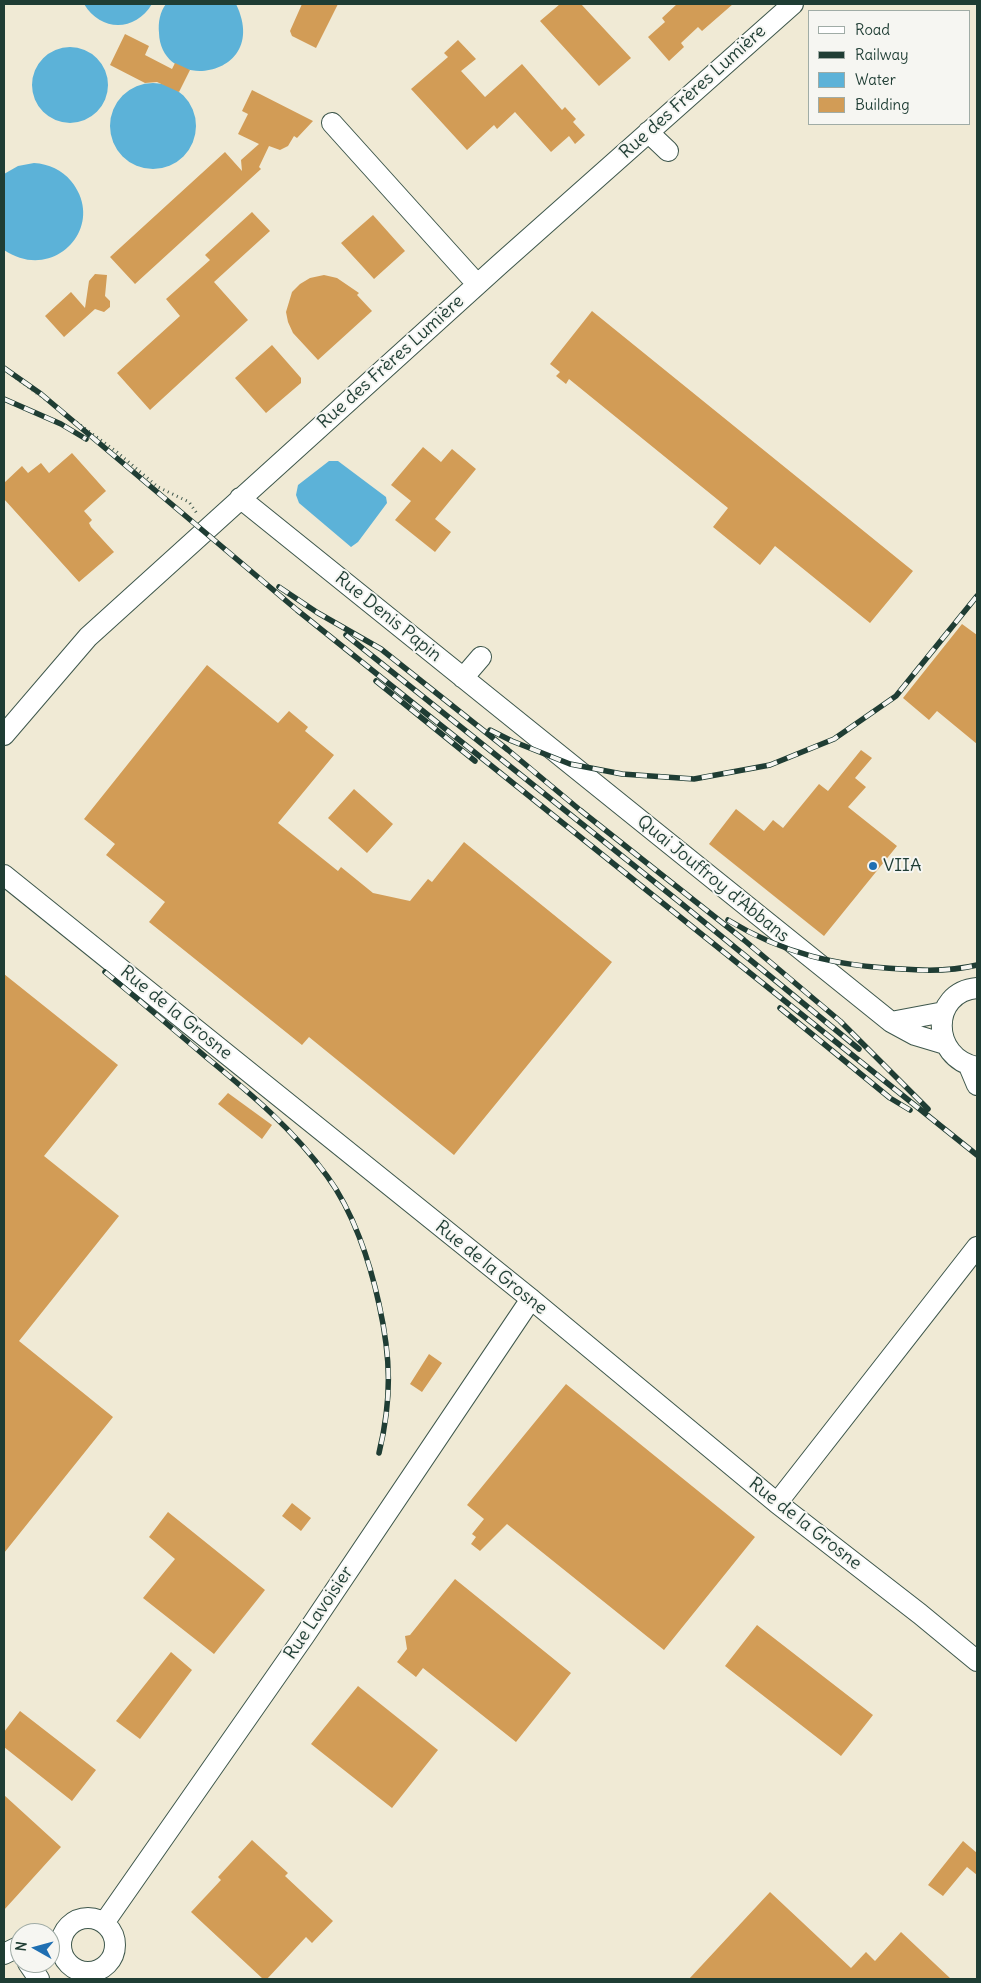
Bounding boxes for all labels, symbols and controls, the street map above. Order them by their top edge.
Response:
legend [808,10,971,125]
text: Road [855,20,890,39]
street label: Rue des Frères Lumière [615,21,771,163]
text: Railway [855,45,909,64]
text: Water [855,70,896,89]
text: Building [855,95,910,114]
street label: Rue des Frères Lumière [313,291,469,433]
street label: Rue Denis Papin [330,568,446,666]
street label: Quai Jouffroy d'Abbans [633,811,793,947]
place label: VIIA [883,855,922,877]
marker: VIIA [867,860,879,872]
street label: Rue de la Grosne [116,961,236,1065]
street label: Rue de la Grosne [431,1216,551,1320]
street label: Rue de la Grosne [744,1473,866,1575]
street label: Rue Lavoisier [280,1562,358,1664]
north arrow [10,1923,60,1973]
text: N [12,1940,31,1952]

